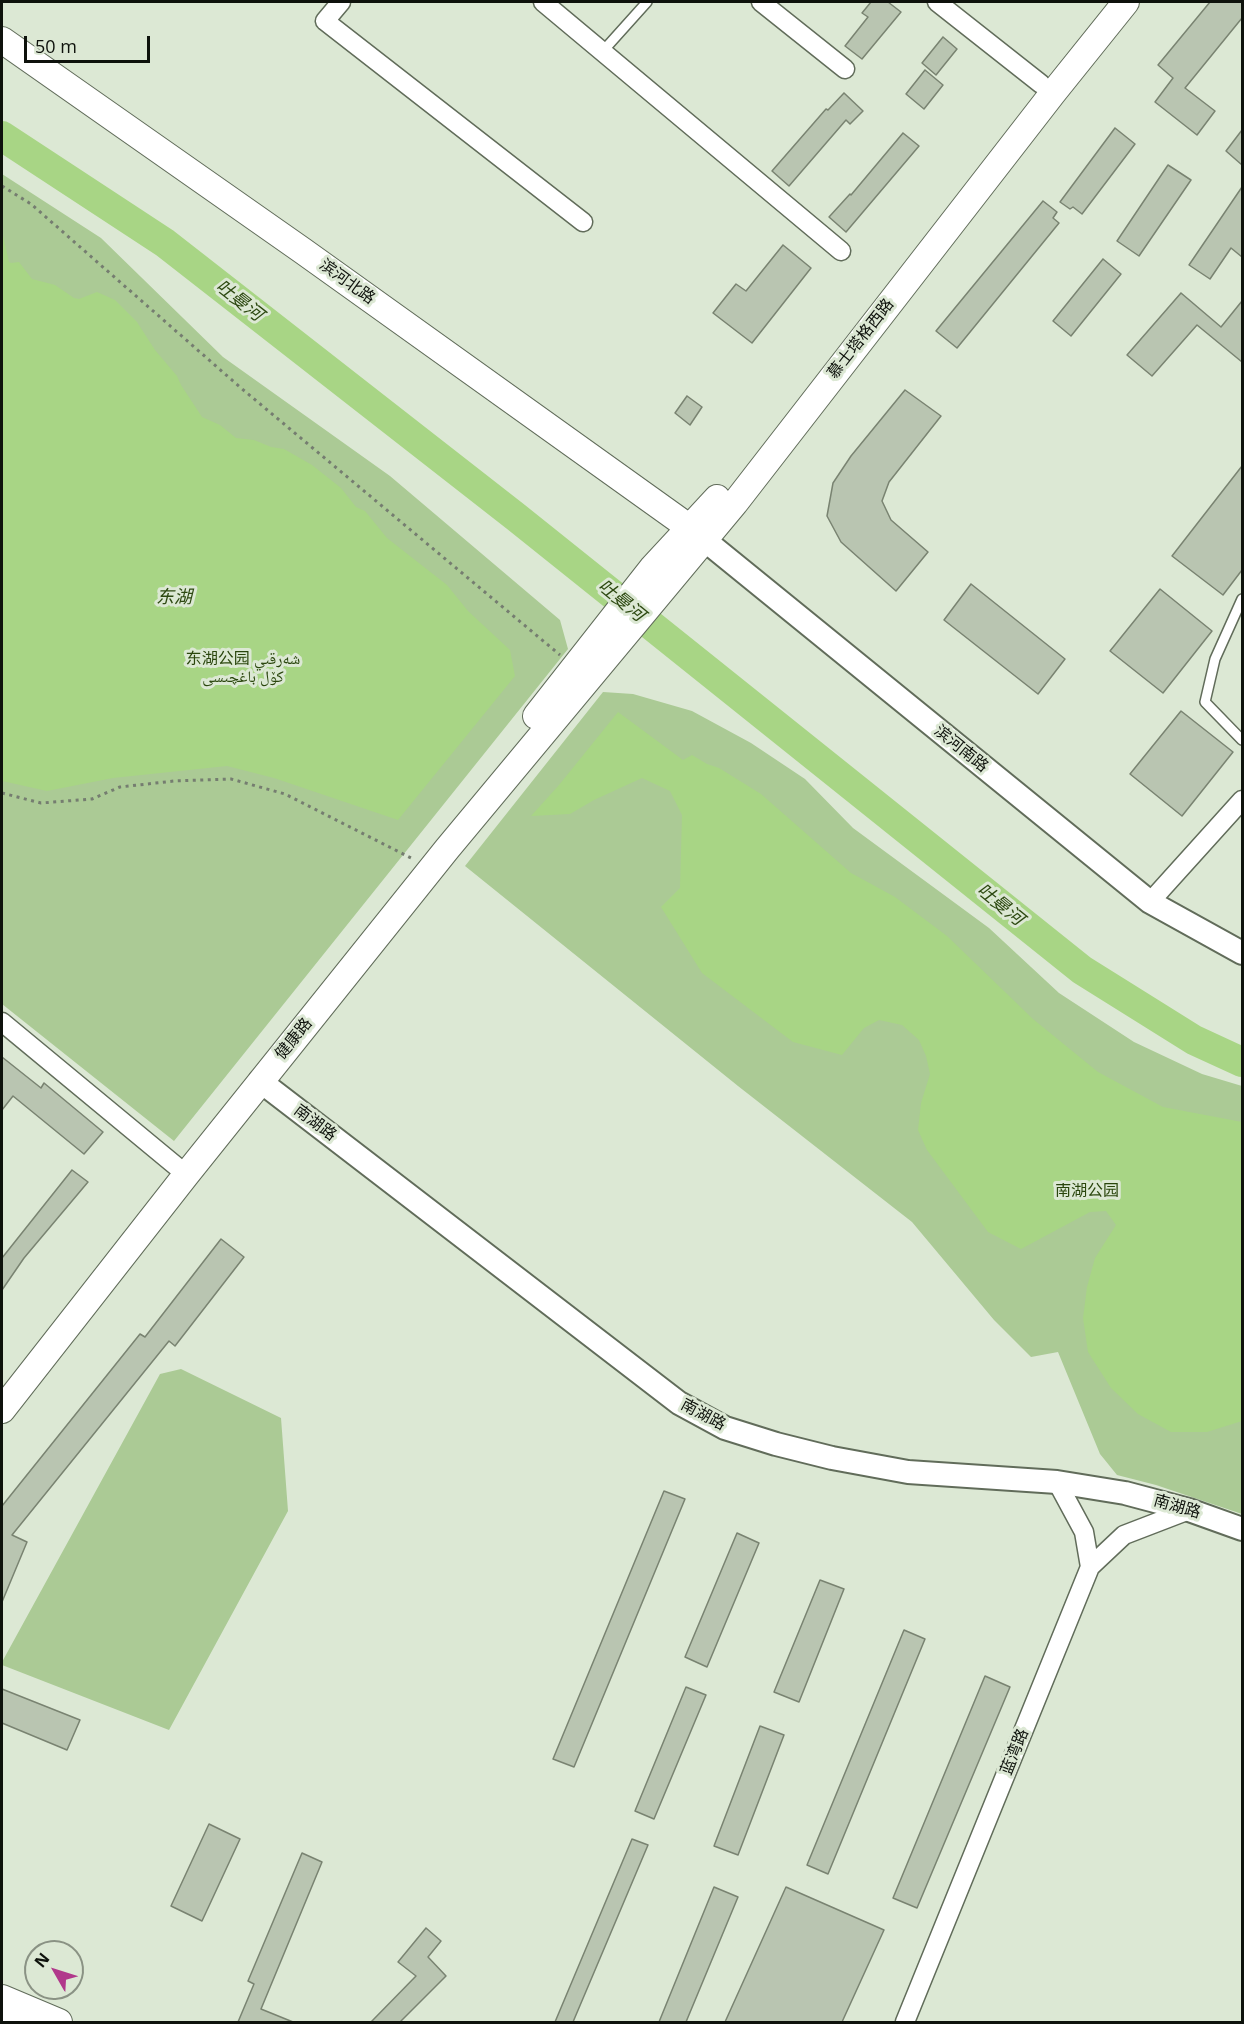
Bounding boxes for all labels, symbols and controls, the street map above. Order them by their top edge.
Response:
scale bar [27,24,153,62]
text: 50 m [35,34,77,58]
street label: 滨河北路 [315,255,379,309]
water label: 吐曼河 [211,276,267,326]
street label: 慕士塔格西路 [824,295,898,383]
water label: 吐曼河 [593,576,649,626]
water label: 东湖 [156,587,192,609]
park label: 东湖公园 شەرقىي كۆل باغچىسى [186,649,300,687]
street label: 滨河南路 [930,721,992,777]
water label: 吐曼河 [972,880,1028,930]
street label: 健康路 [271,1014,317,1064]
street label: 南湖路 [290,1101,340,1145]
park label: 南湖公园 [1055,1181,1119,1201]
street label: 南湖路 [677,1395,729,1435]
street label: 南湖路 [1151,1491,1203,1523]
street label: 蓝湾路 [997,1726,1033,1778]
north arrow [24,1940,84,2000]
text: N [29,1948,54,1972]

